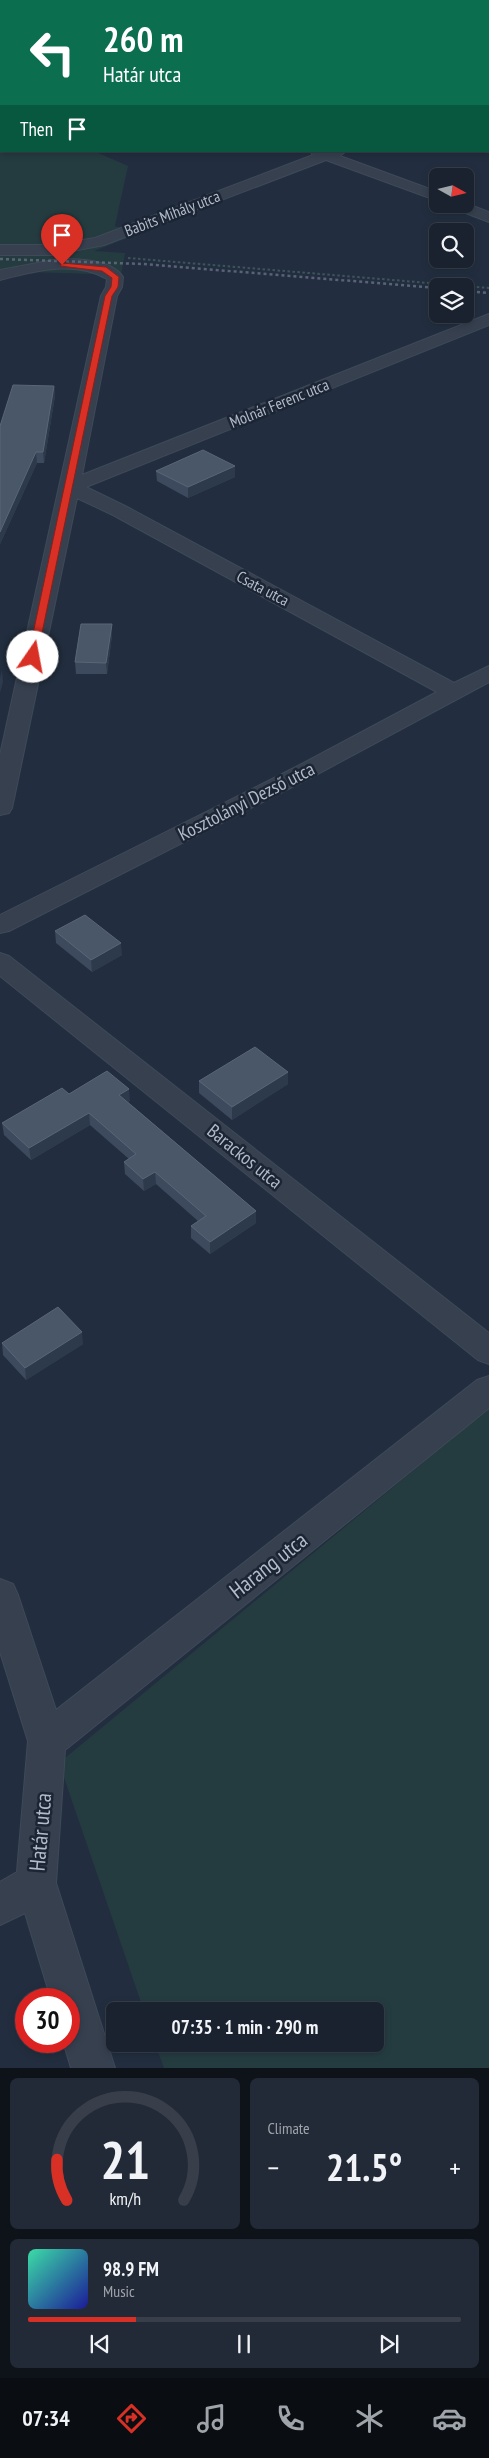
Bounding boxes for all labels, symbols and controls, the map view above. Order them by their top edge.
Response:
text: 260 m [103,16,184,62]
icon: left [20,20,85,85]
text: Határ utca [103,60,181,88]
icon: arrive [63,115,91,143]
text: Then [20,117,53,141]
north arrow [429,168,474,212]
map controls [429,168,474,323]
street label: Babits Mihály utca [121,186,223,240]
pin [41,214,83,265]
icon: arrive [48,221,76,249]
button: search [429,223,474,268]
button: layers [429,278,474,323]
street label: Molnár Ferenc utca [226,374,332,432]
street label: Csata utca [233,566,293,610]
position arrow [6.0,630,58.0,682]
street label: Kosztolányi Dezső utca [174,756,318,846]
street label: Barackos utca [203,1118,287,1194]
street label: Harang utca [223,1526,313,1604]
street label: Határ utca [23,1792,57,1872]
speed limit sign: 30 [15,1988,80,2053]
text: 07:35 · 1 min · 290 m [172,2015,318,2039]
text: Climate [268,2118,310,2138]
text: 21 [100,2126,150,2193]
text: 21.5° [326,2142,402,2191]
text: − [268,2149,279,2186]
text: + [449,2149,461,2186]
text: km/h [109,2187,141,2210]
text: 98.9 FM [103,2257,159,2281]
text: Music [103,2281,135,2301]
icon: previous [86,2330,114,2358]
icon: pause [230,2330,258,2358]
icon: next [375,2330,403,2358]
icon: directions [114,2401,149,2436]
icon: music [194,2401,229,2436]
icon: phone [273,2401,308,2436]
icon: climate [352,2401,387,2436]
icon: car [432,2401,467,2436]
text: 07:34 [22,2404,70,2432]

